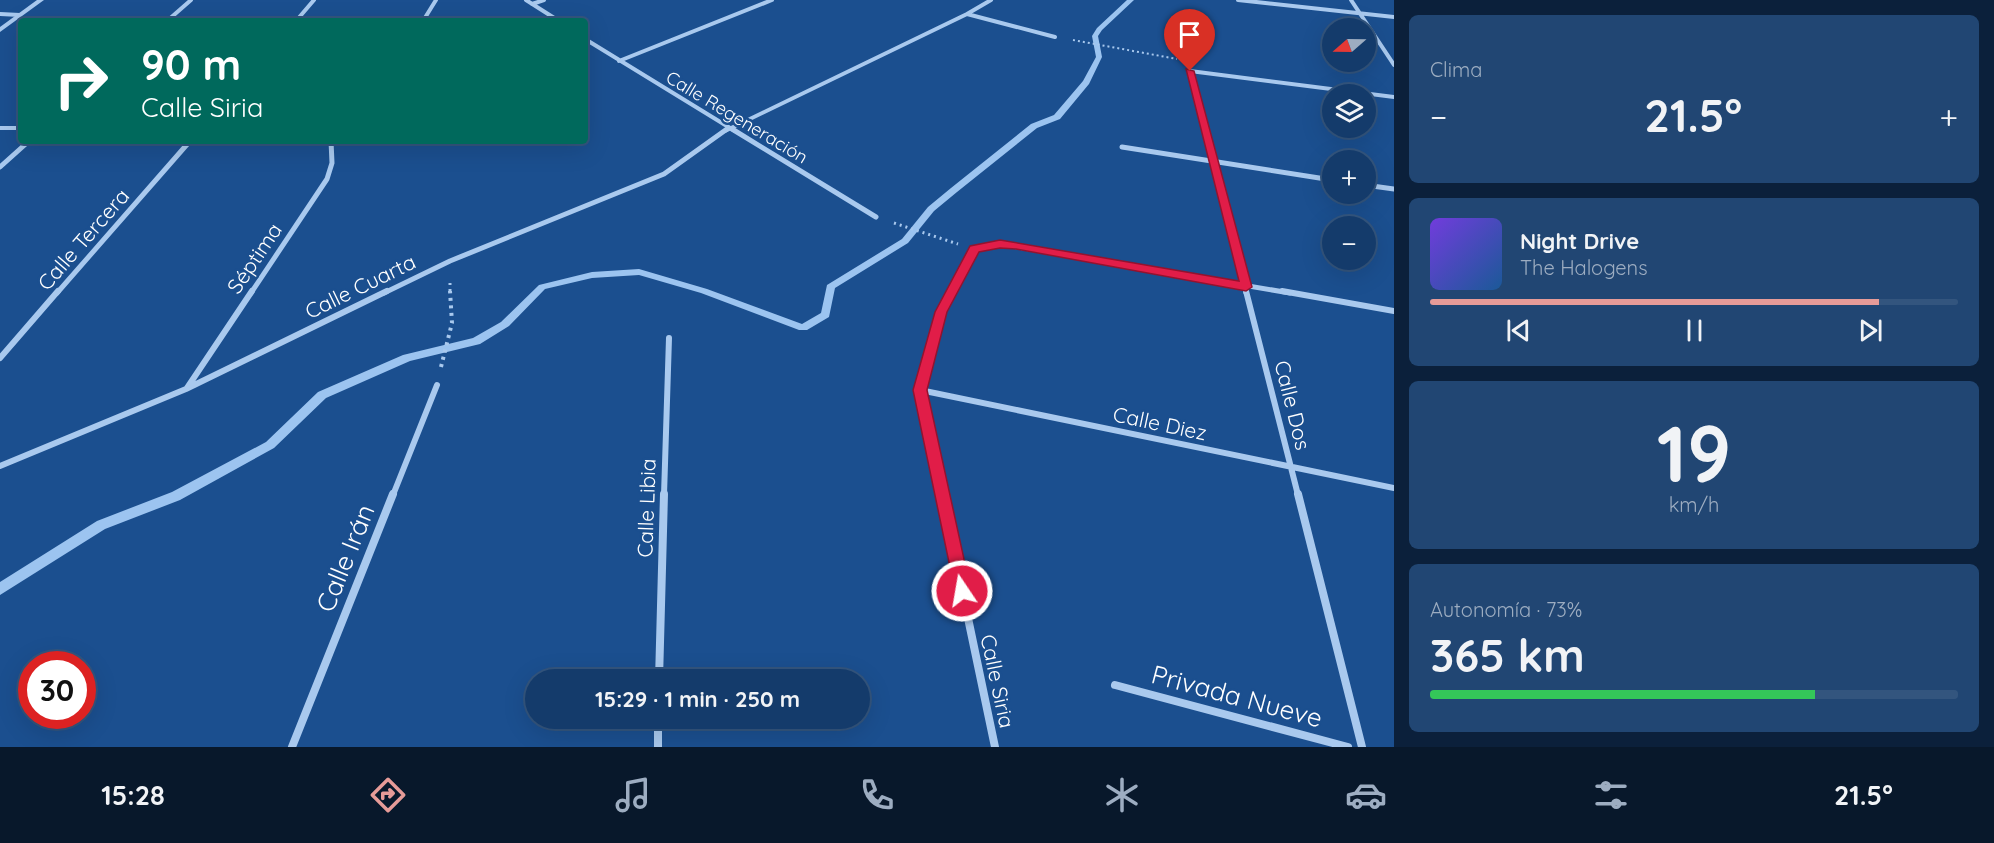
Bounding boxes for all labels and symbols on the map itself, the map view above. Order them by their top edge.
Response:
pin [1164,9,1215,71]
north arrow [1322,18,1376,72]
street label: Calle Regeneración [662,66,812,168]
street label: Calle Tercera [32,183,134,295]
street label: Séptima [221,218,287,298]
street label: Calle Cuarta [300,248,420,324]
street label: Calle Dos [1269,358,1317,452]
street label: Calle Diez [1111,400,1209,446]
street label: Calle Libia [631,458,661,558]
street label: Calle Irán [308,499,382,617]
position arrow [930,559,994,623]
street label: Calle Siria [975,632,1021,730]
speed limit sign: 30 [18,651,96,729]
street label: Privada Nueve [1148,657,1326,735]

